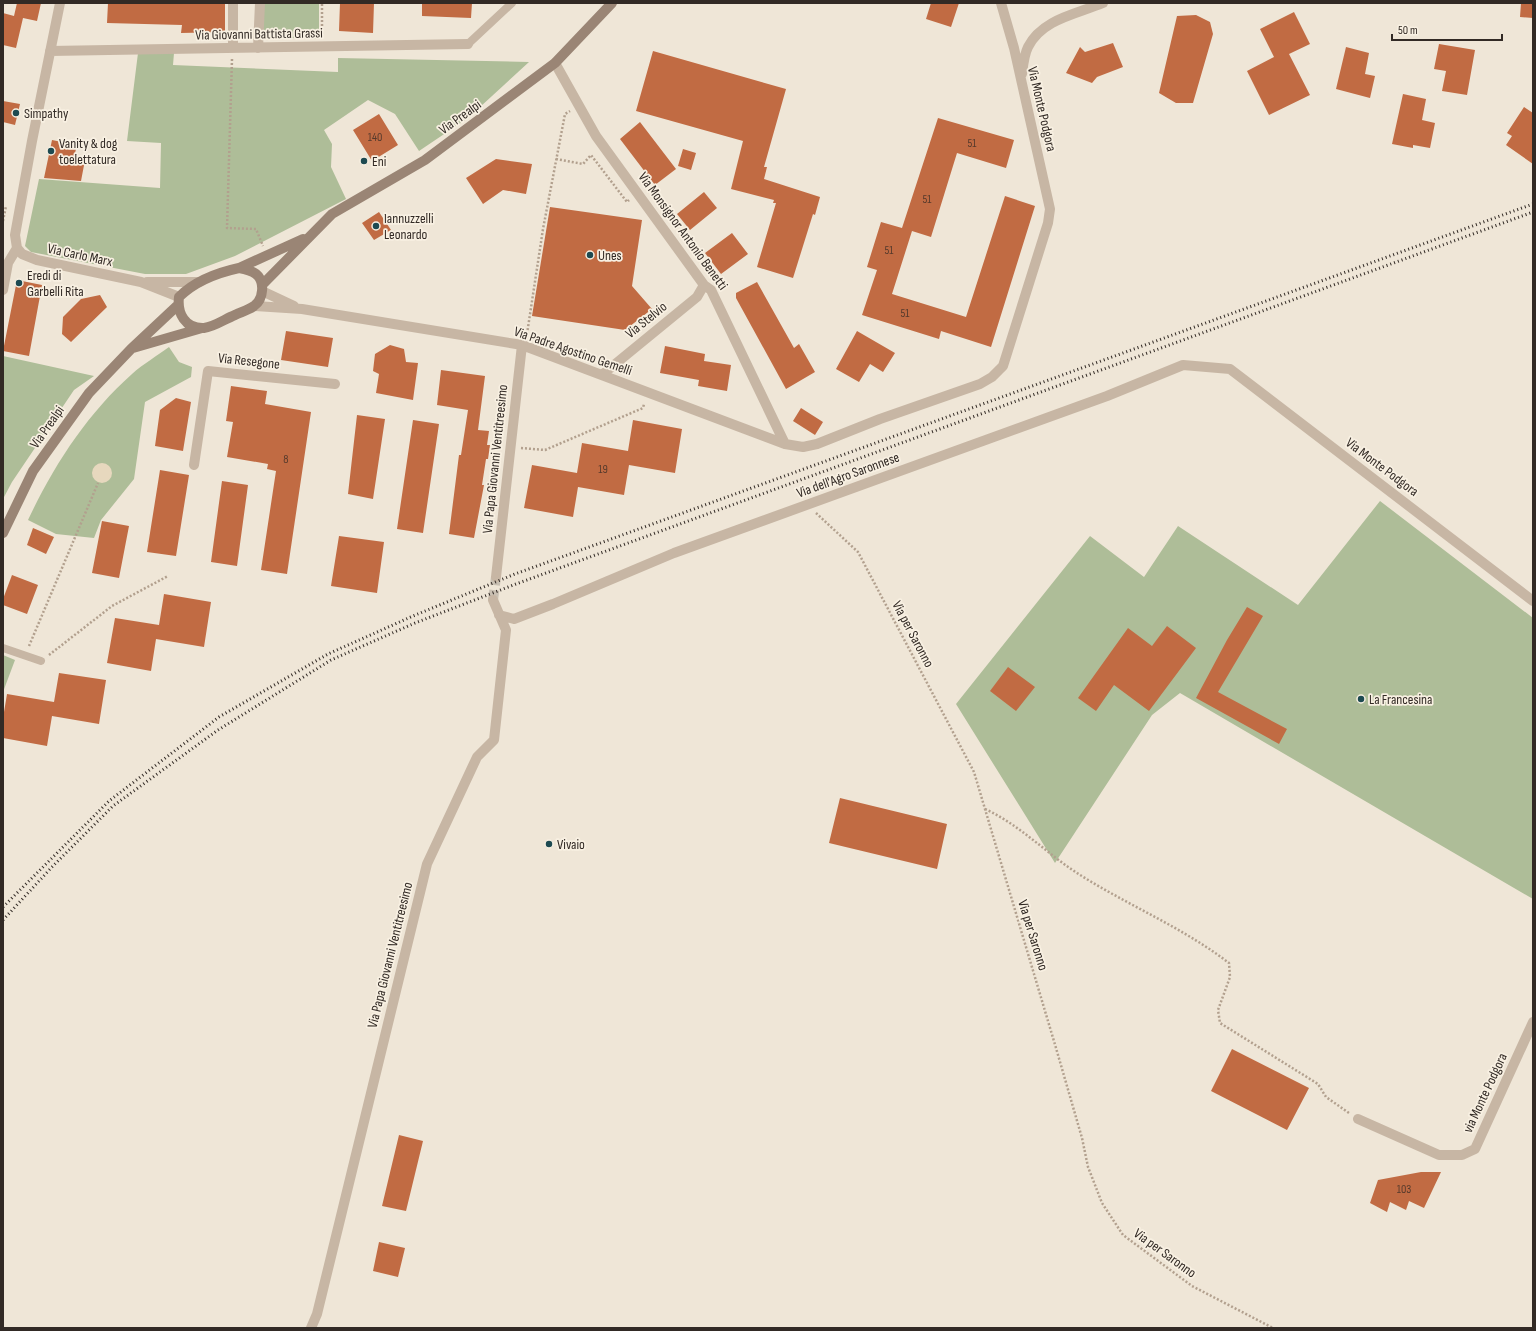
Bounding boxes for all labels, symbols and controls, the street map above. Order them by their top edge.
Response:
scale bar [1392,16,1502,42]
text: 50 m [1398,23,1418,38]
street label: Via Giovanni Battista Grassi [195,24,323,44]
street label: Via Monte Podgora [1024,65,1060,153]
street label: Via Prealpi [435,96,485,138]
place label: Simpathy [24,105,69,122]
marker: Simpathy [11,108,21,118]
house number: 140 [368,130,382,145]
place label: Vanity & dog toelettatura [59,135,118,168]
house number: 51 [967,136,977,151]
marker: Vanity & dog toelettatura [46,146,56,156]
place label: Eni [372,153,386,170]
marker: Eni [359,156,369,166]
street label: Via Monsignor Antonio Benetti [635,169,731,293]
house number: 51 [922,192,932,207]
place label: Iannuzzelli Leonardo [384,210,434,243]
marker: Iannuzzelli Leonardo [371,221,381,231]
street label: Via Carlo Marx [46,240,115,270]
house number: 51 [884,243,894,258]
place label: Unes [598,247,622,264]
marker: Unes [585,250,595,260]
place label: Eredi di Garbelli Rita [27,267,84,300]
marker: Eredi di Garbelli Rita [14,278,24,288]
street label: Via Stelvio [622,298,670,342]
house number: 51 [900,306,910,321]
street label: Via Padre Agostino Gemelli [512,323,634,379]
street label: Via Resegone [217,349,281,373]
street label: Via Papa Giovanni Ventitreesimo [479,383,511,534]
street label: Via Prealpi [26,402,68,452]
street label: Via Monte Podgora [1342,434,1422,500]
street label: Via dell'Agro Saronnese [794,449,902,501]
house number: 8 [283,452,289,467]
house number: 19 [598,462,608,477]
street label: Via per Saronno [888,598,938,670]
place label: La Francesina [1369,691,1432,708]
marker: La Francesina [1356,694,1366,704]
place label: Vivaio [557,836,585,853]
marker: Vivaio [544,839,554,849]
street label: Via Papa Giovanni Ventitreesimo [364,880,416,1030]
street label: Via per Saronno [1014,898,1052,973]
street label: via Monte Podgora [1459,1050,1511,1136]
house number: 103 [1397,1182,1411,1197]
street label: Via per Saronno [1130,1225,1200,1281]

